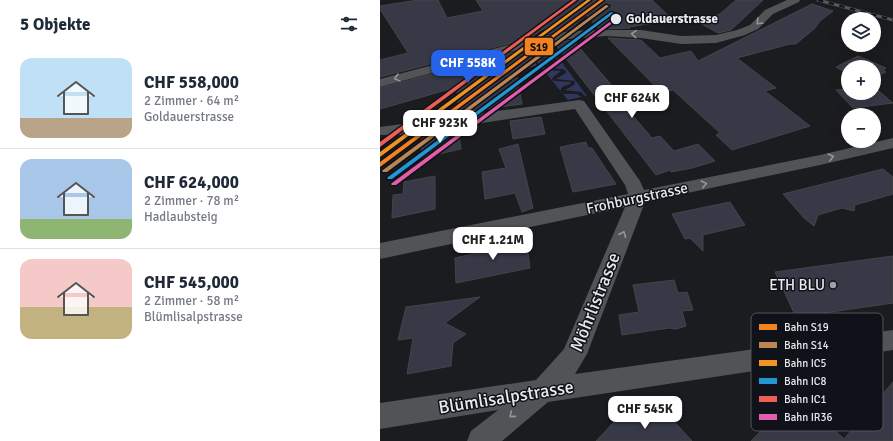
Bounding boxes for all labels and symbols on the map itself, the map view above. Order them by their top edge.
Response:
place label: Goldauerstrasse [626,11,719,27]
marker: Goldauerstrasse [609,12,623,26]
one-way arrow [756,17,764,25]
one-way arrow [631,29,637,38]
line badge: S19 [524,37,554,56]
text: S19 [530,41,548,54]
pin: CHF 558K [427,50,509,84]
one-way arrow [394,73,401,82]
pin: CHF 624K [591,85,673,119]
pin: CHF 923K [399,110,481,144]
one-way arrow [828,154,834,162]
street label: Frohburgstrasse [584,178,690,218]
one-way arrow [700,181,707,189]
pin: CHF 1.21M [447,227,539,261]
one-way arrow [618,231,626,239]
street label: Möhrlistrasse [565,249,625,355]
place label: ETH BLU [769,276,825,294]
marker: ETH BLU [828,280,838,290]
legend [751,313,883,431]
text: Bahn S19 [784,321,829,334]
text: Bahn S14 [784,339,829,352]
text: Bahn IC5 [784,357,827,370]
street label: Blümlisalpstrasse [437,375,575,419]
text: Bahn IC8 [784,375,827,388]
text: Bahn IC1 [784,393,827,406]
pin: CHF 545K [604,396,686,430]
one-way arrow [509,411,516,418]
text: Bahn IR36 [784,411,832,424]

